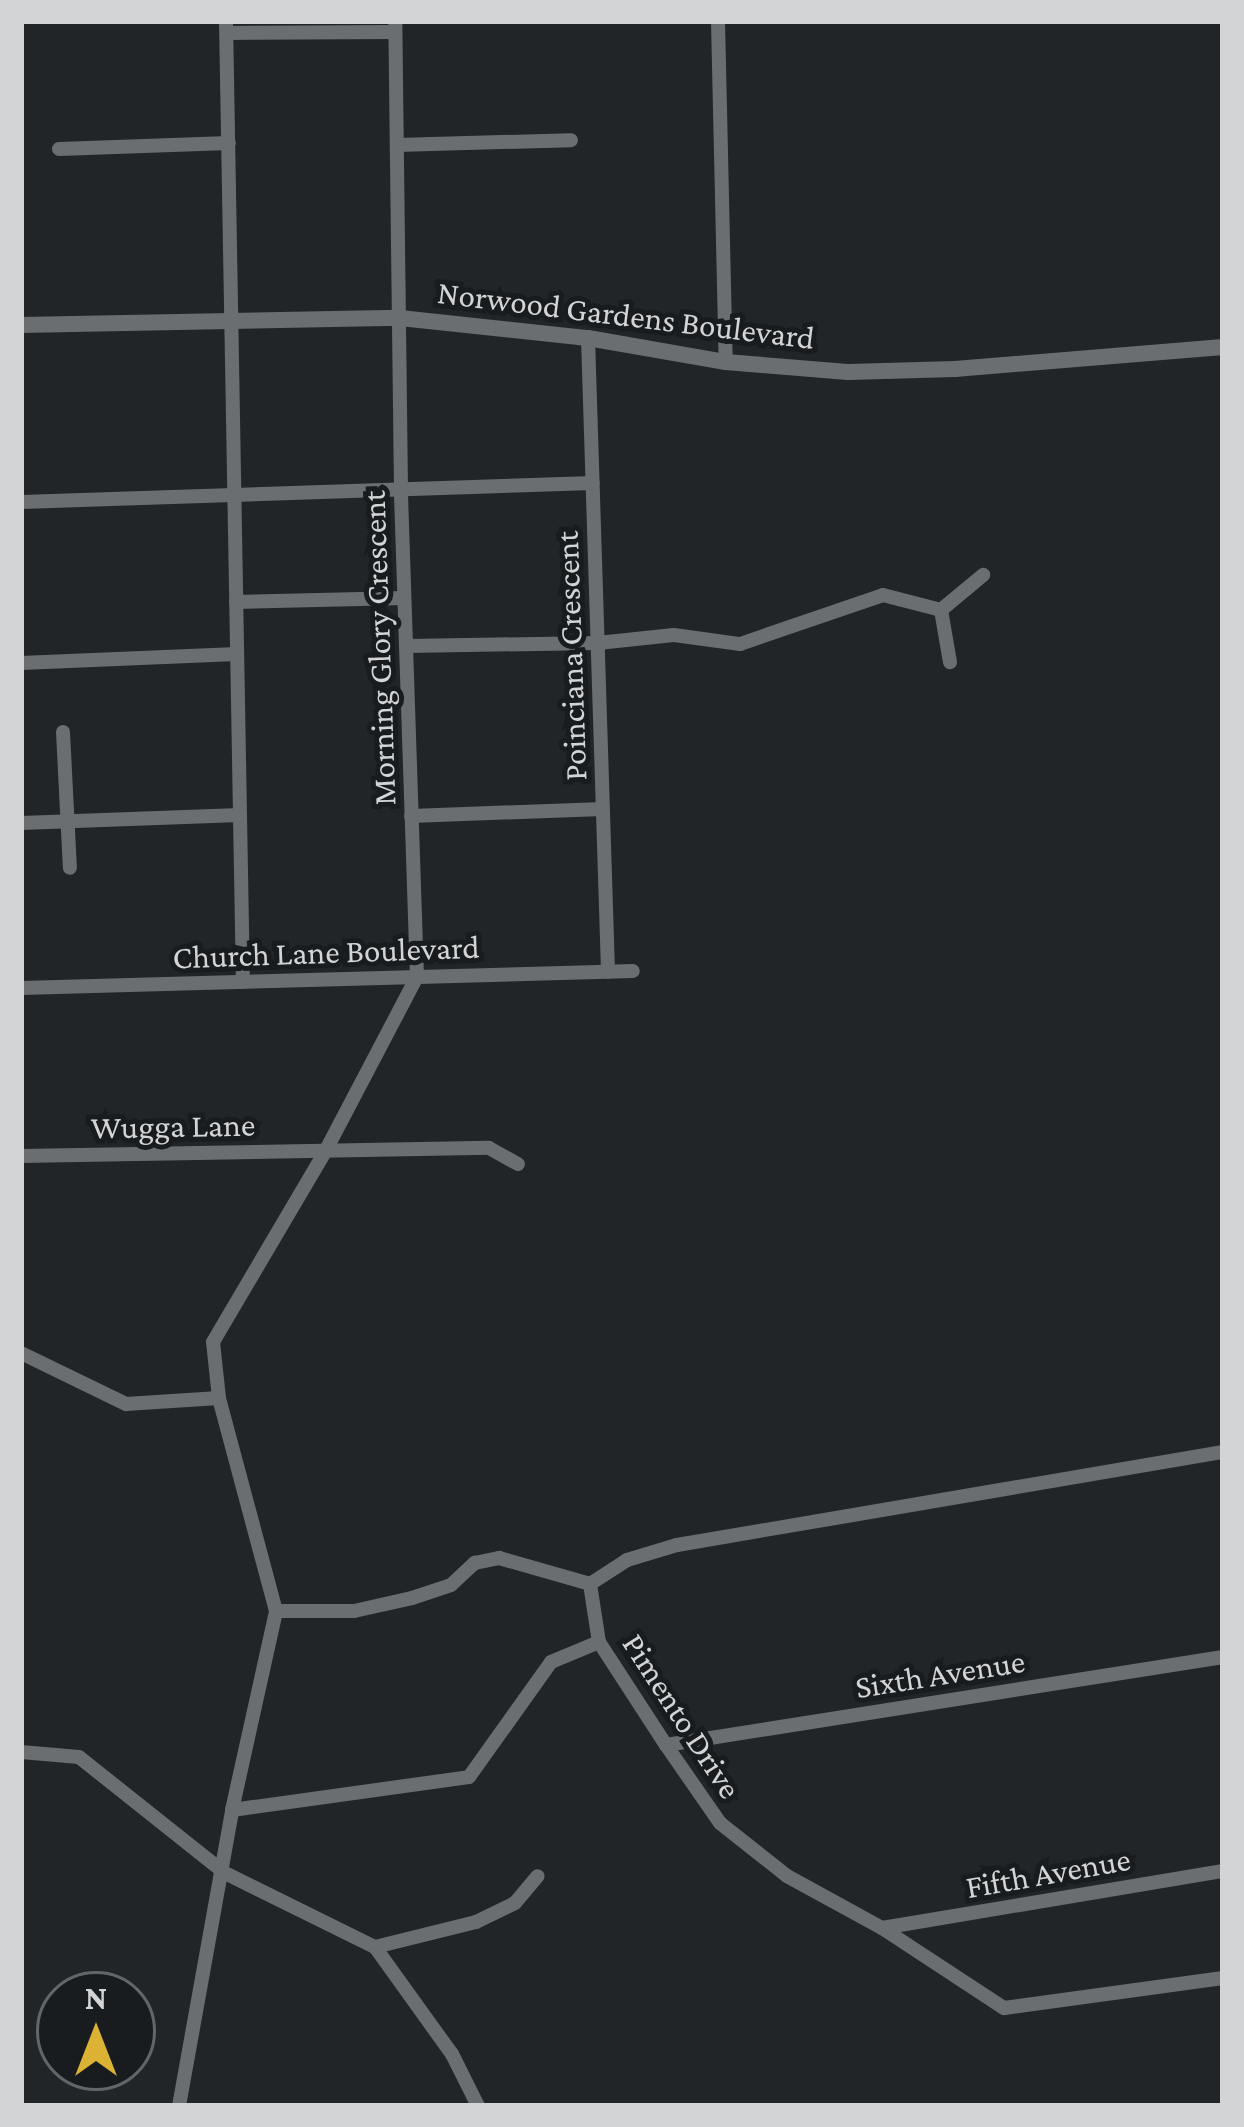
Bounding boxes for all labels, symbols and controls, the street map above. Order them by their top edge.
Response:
street label: Norwood Gardens Boulevard [435,272,817,358]
street label: Morning Glory Crescent [354,490,404,806]
street label: Poinciana Crescent [547,530,595,782]
street label: Church Lane Boulevard [172,927,480,977]
street label: Wugga Lane [90,1105,256,1147]
street label: Pimento Drive [614,1626,750,1806]
street label: Sixth Avenue [852,1641,1028,1707]
street label: Fifth Avenue [963,1839,1133,1907]
north arrow [36,1971,156,2091]
text: N [85,1979,107,2016]

